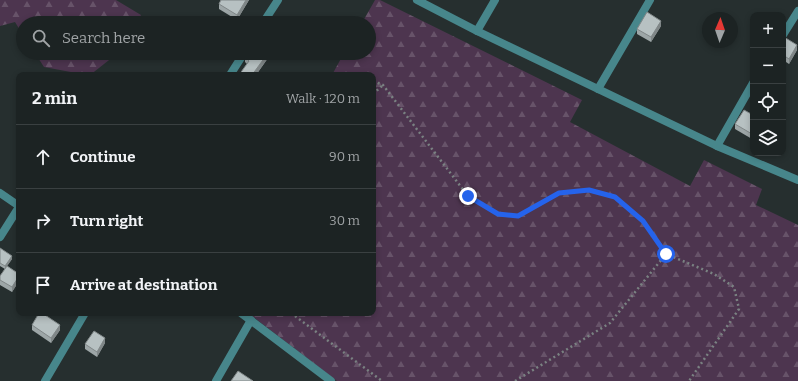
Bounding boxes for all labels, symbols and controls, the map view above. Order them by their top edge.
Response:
north arrow [702,12,738,48]
map controls [750,12,786,156]
button: + [750,12,786,48]
search box [16,16,376,60]
icon: search [30,27,52,49]
text: Search here [62,29,145,47]
button: − [750,48,786,84]
button: locate [750,84,786,120]
text: 2 min [32,88,77,109]
text: Walk · 120 m [286,91,360,106]
button: layers [750,120,786,156]
icon: ahead [32,146,54,168]
text: Continue [70,148,136,166]
text: 90 m [329,149,360,164]
route end [459,187,477,205]
icon: right [32,210,54,232]
text: Turn right [70,212,143,230]
text: 30 m [329,213,360,228]
route start [657,245,675,263]
icon: arrive [32,274,54,296]
text: Arrive at destination [70,276,217,294]

